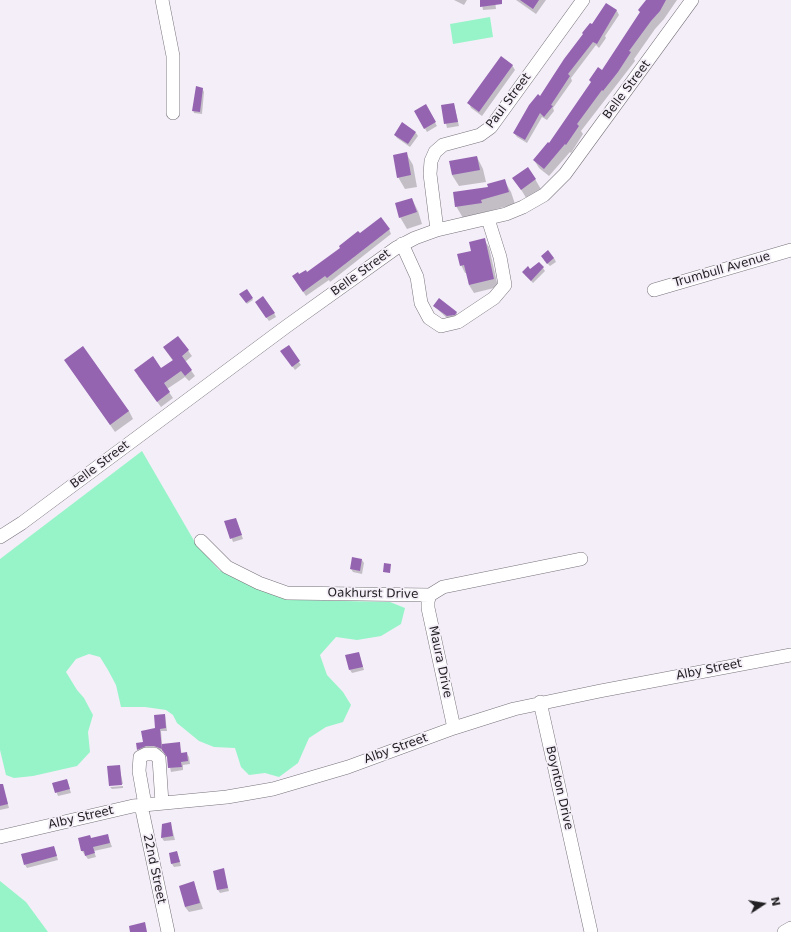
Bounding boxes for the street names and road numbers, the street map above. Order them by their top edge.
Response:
street label: Belle Street [600,58,654,122]
street label: Paul Street [484,71,534,131]
street label: Belle Street [328,247,394,299]
street label: Trumbull Avenue [672,249,772,291]
street label: Belle Street [68,438,132,492]
street label: Oakhurst Drive [328,586,418,602]
street label: Maura Drive [425,625,455,699]
street label: Alby Street [675,657,743,683]
street label: Alby Street [362,731,430,767]
street label: Boynton Drive [542,745,576,831]
street label: Alby Street [47,804,115,832]
street label: 22nd Street [140,833,168,905]

